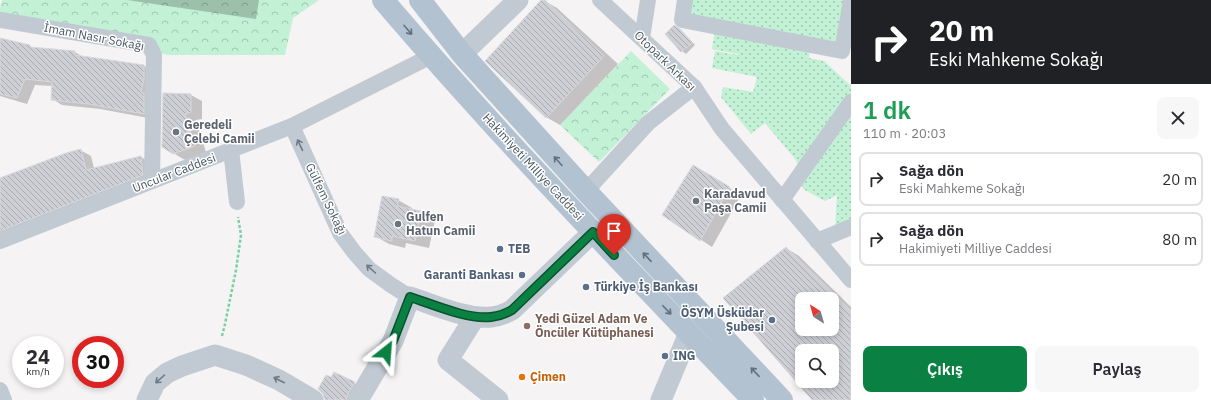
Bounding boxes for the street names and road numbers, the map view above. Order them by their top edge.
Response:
street label: İmam Nasır Sokağı [43,19,145,54]
street label: Otopark Arkası [631,27,699,94]
street label: Hakimiyeti Milliye Caddesi [480,110,587,223]
street label: Uncular Caddesi [130,150,218,195]
street label: Gülfem Sokağı [303,160,350,237]

